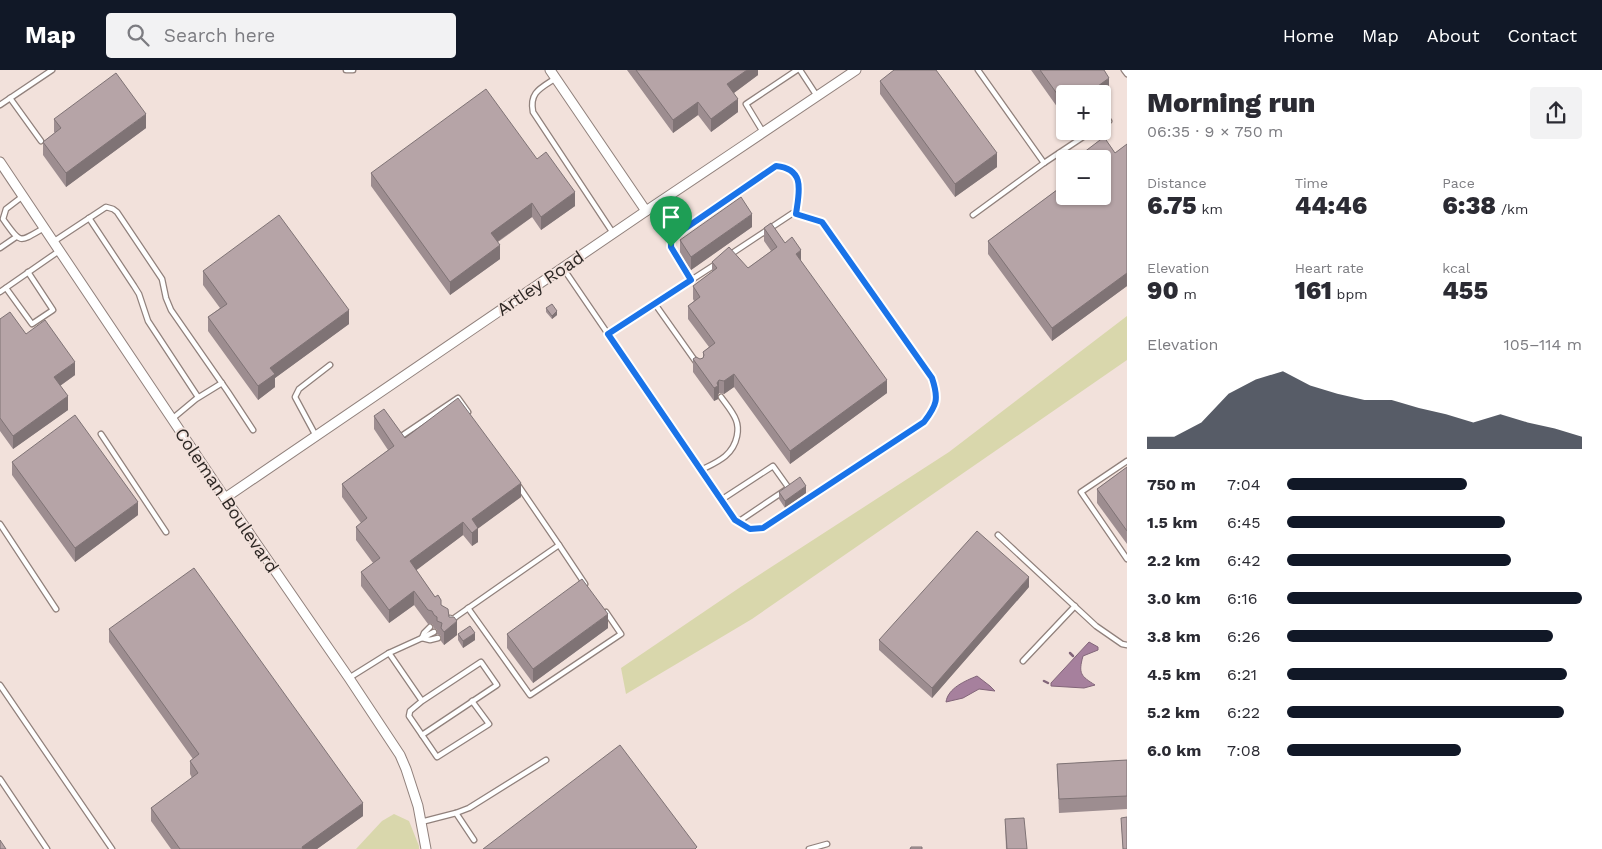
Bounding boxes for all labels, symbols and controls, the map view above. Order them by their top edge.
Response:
search box [106,13,456,58]
text: Map [25,21,76,49]
icon: search [124,21,152,49]
text: Search here [164,24,275,47]
text: Home [1283,25,1334,46]
text: Map [1362,25,1399,46]
text: About [1427,25,1479,46]
text: Contact [1507,25,1577,46]
map controls [1056,85,1111,205]
button: + [1056,85,1111,140]
text: Morning run [1147,86,1315,119]
button: share [1530,87,1582,139]
text: 06:35 · 9 × 750 m [1147,122,1283,141]
button: − [1056,150,1111,205]
text: Distance [1147,175,1207,191]
text: Time [1295,175,1328,191]
text: Pace [1442,175,1475,191]
text: 6.75 [1147,191,1197,220]
text: 44:46 [1295,191,1367,220]
text: 6:38 [1442,191,1496,220]
pin [650,196,692,247]
text: km [1197,201,1223,217]
text: /km [1496,201,1528,217]
icon: arrive [657,203,685,231]
street label: Artley Road [492,246,588,320]
text: Elevation [1147,260,1210,276]
text: Heart rate [1295,260,1364,276]
text: kcal [1442,260,1470,276]
text: 90 [1147,276,1179,305]
text: 161 [1295,276,1332,305]
text: 455 [1442,276,1488,305]
text: m [1179,286,1197,302]
text: bpm [1332,286,1368,302]
text: Elevation [1147,335,1218,354]
text: 105–114 m [1504,335,1582,354]
street label: Coleman Boulevard [171,423,283,577]
text: 750 m [1147,475,1196,494]
text: 7:04 [1227,475,1260,494]
text: 1.5 km [1147,513,1197,532]
text: 6:45 [1227,513,1261,532]
text: 2.2 km [1147,551,1200,570]
text: 6:42 [1227,551,1261,570]
text: 3.0 km [1147,589,1201,608]
text: 6:16 [1227,589,1257,608]
text: 3.8 km [1147,627,1201,646]
text: 6:26 [1227,627,1261,646]
text: 4.5 km [1147,665,1201,684]
text: 6:21 [1227,665,1257,684]
text: 5.2 km [1147,703,1200,722]
text: 6:22 [1227,703,1260,722]
text: 6.0 km [1147,741,1201,760]
text: 7:08 [1227,741,1261,760]

